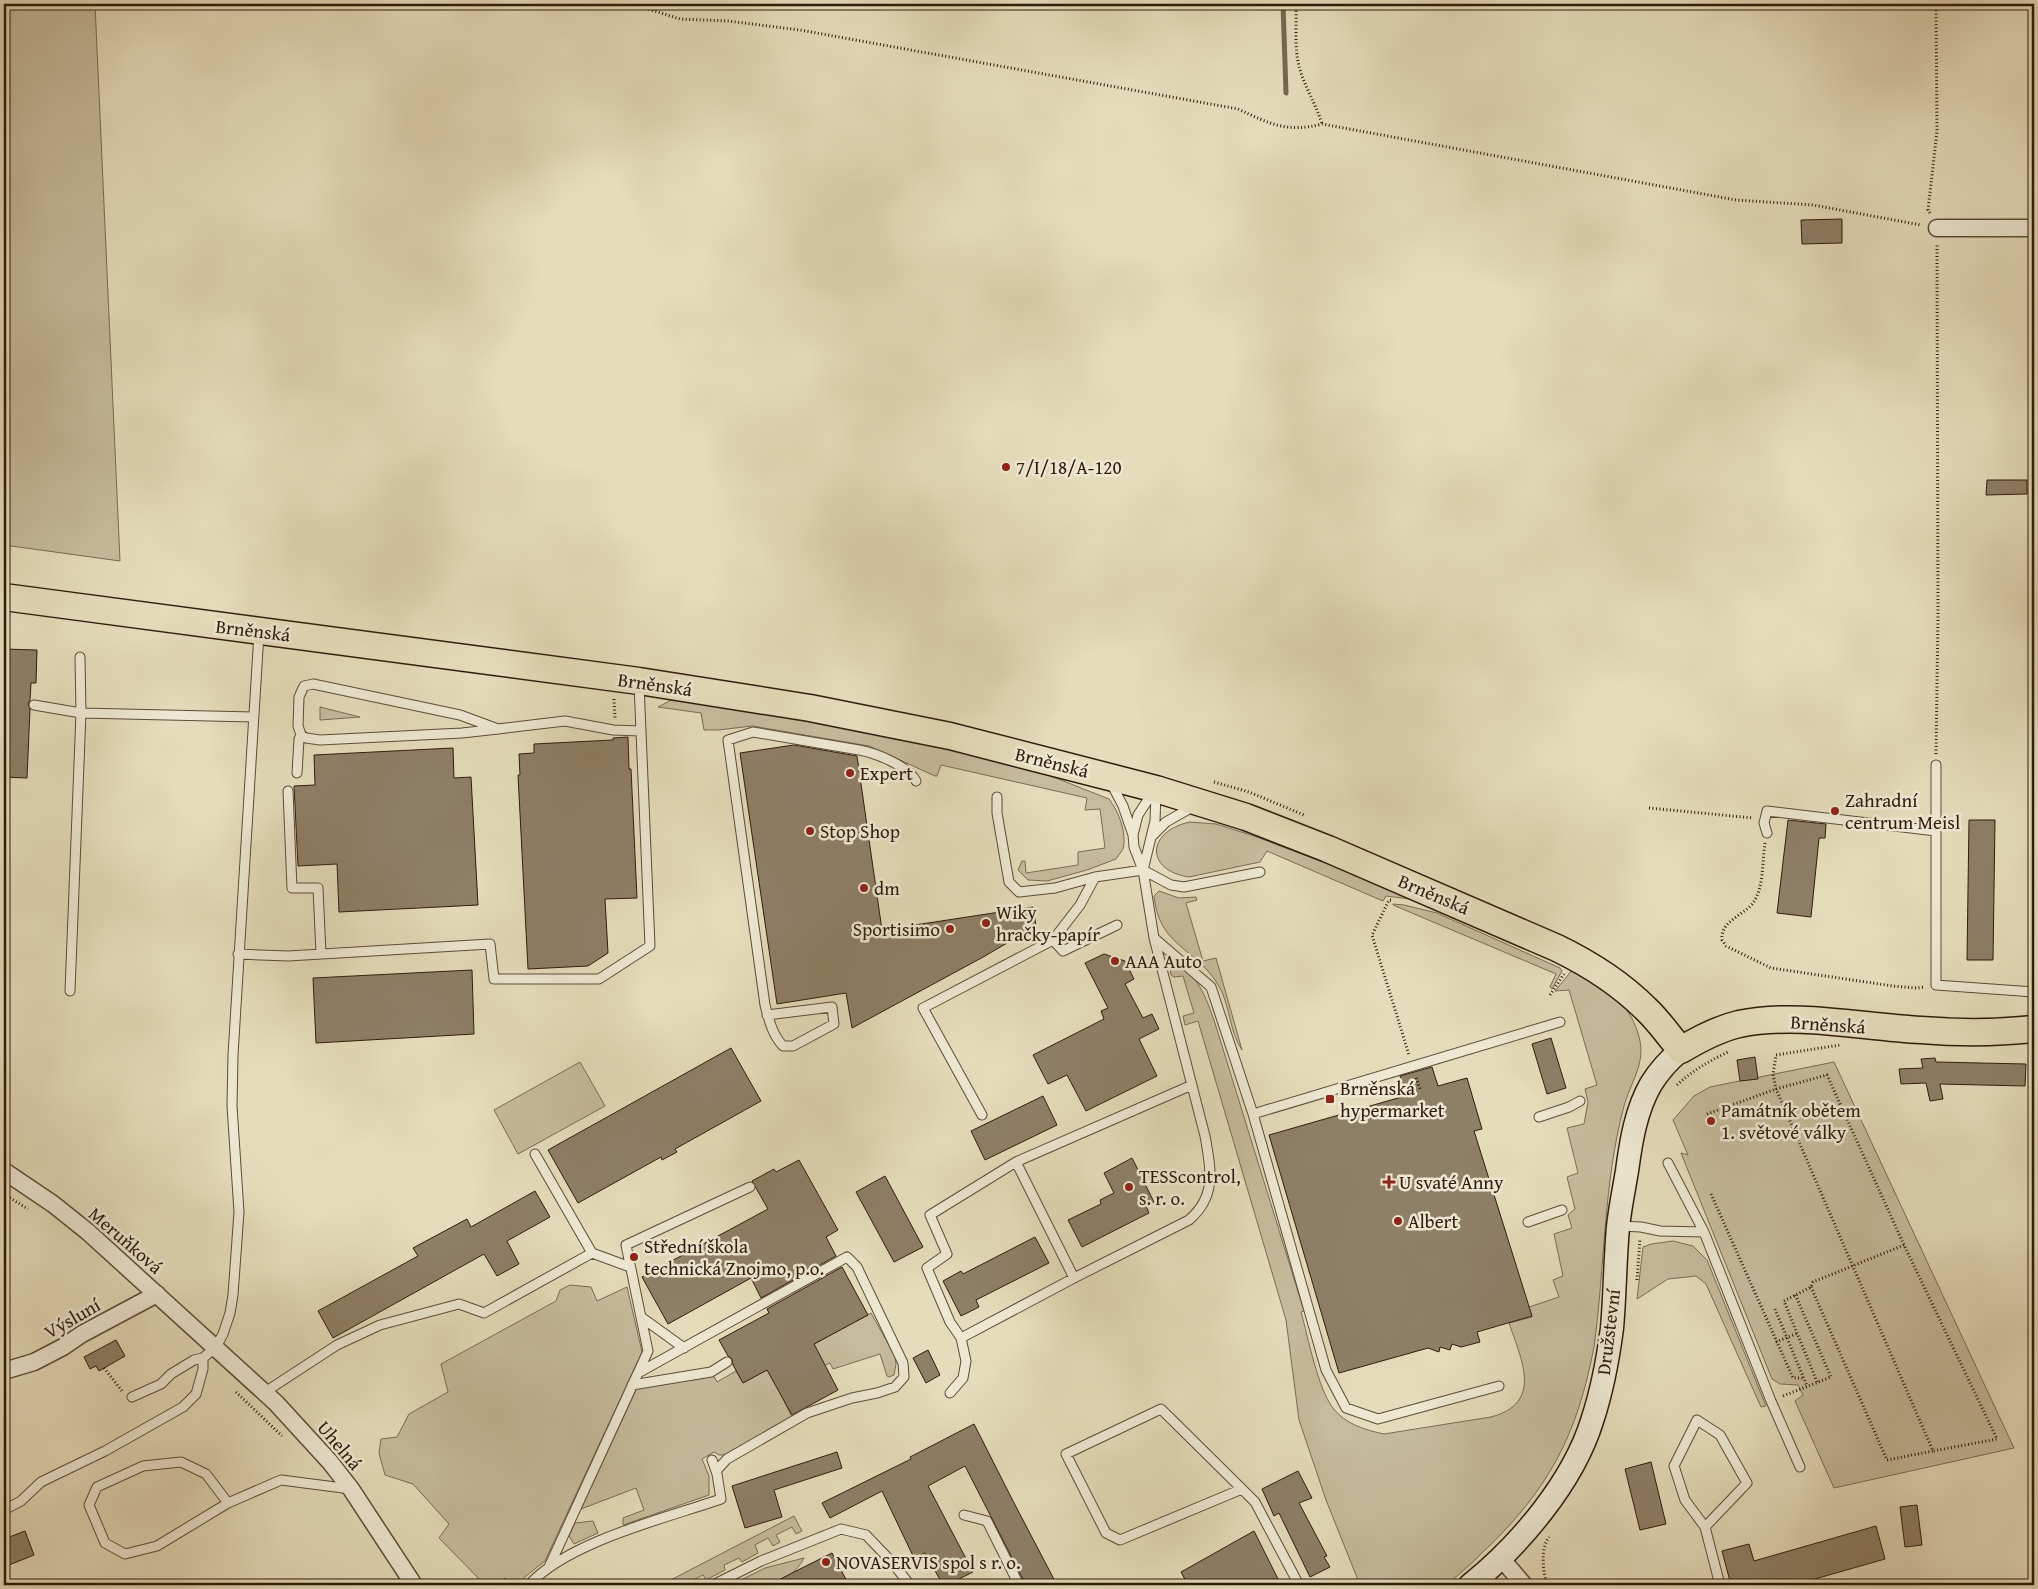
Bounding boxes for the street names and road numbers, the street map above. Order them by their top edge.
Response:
street label: Brněnská [214,612,292,648]
street label: Brněnská [616,665,694,703]
street label: Brněnská [1012,739,1092,785]
street label: Brněnská [1394,866,1474,922]
street label: Brněnská [1790,1007,1866,1041]
street label: Meruňková [83,1200,169,1280]
street label: Družstevní [1589,1287,1627,1377]
street label: Výsluní [39,1290,106,1345]
street label: Uhelná [311,1414,369,1476]

